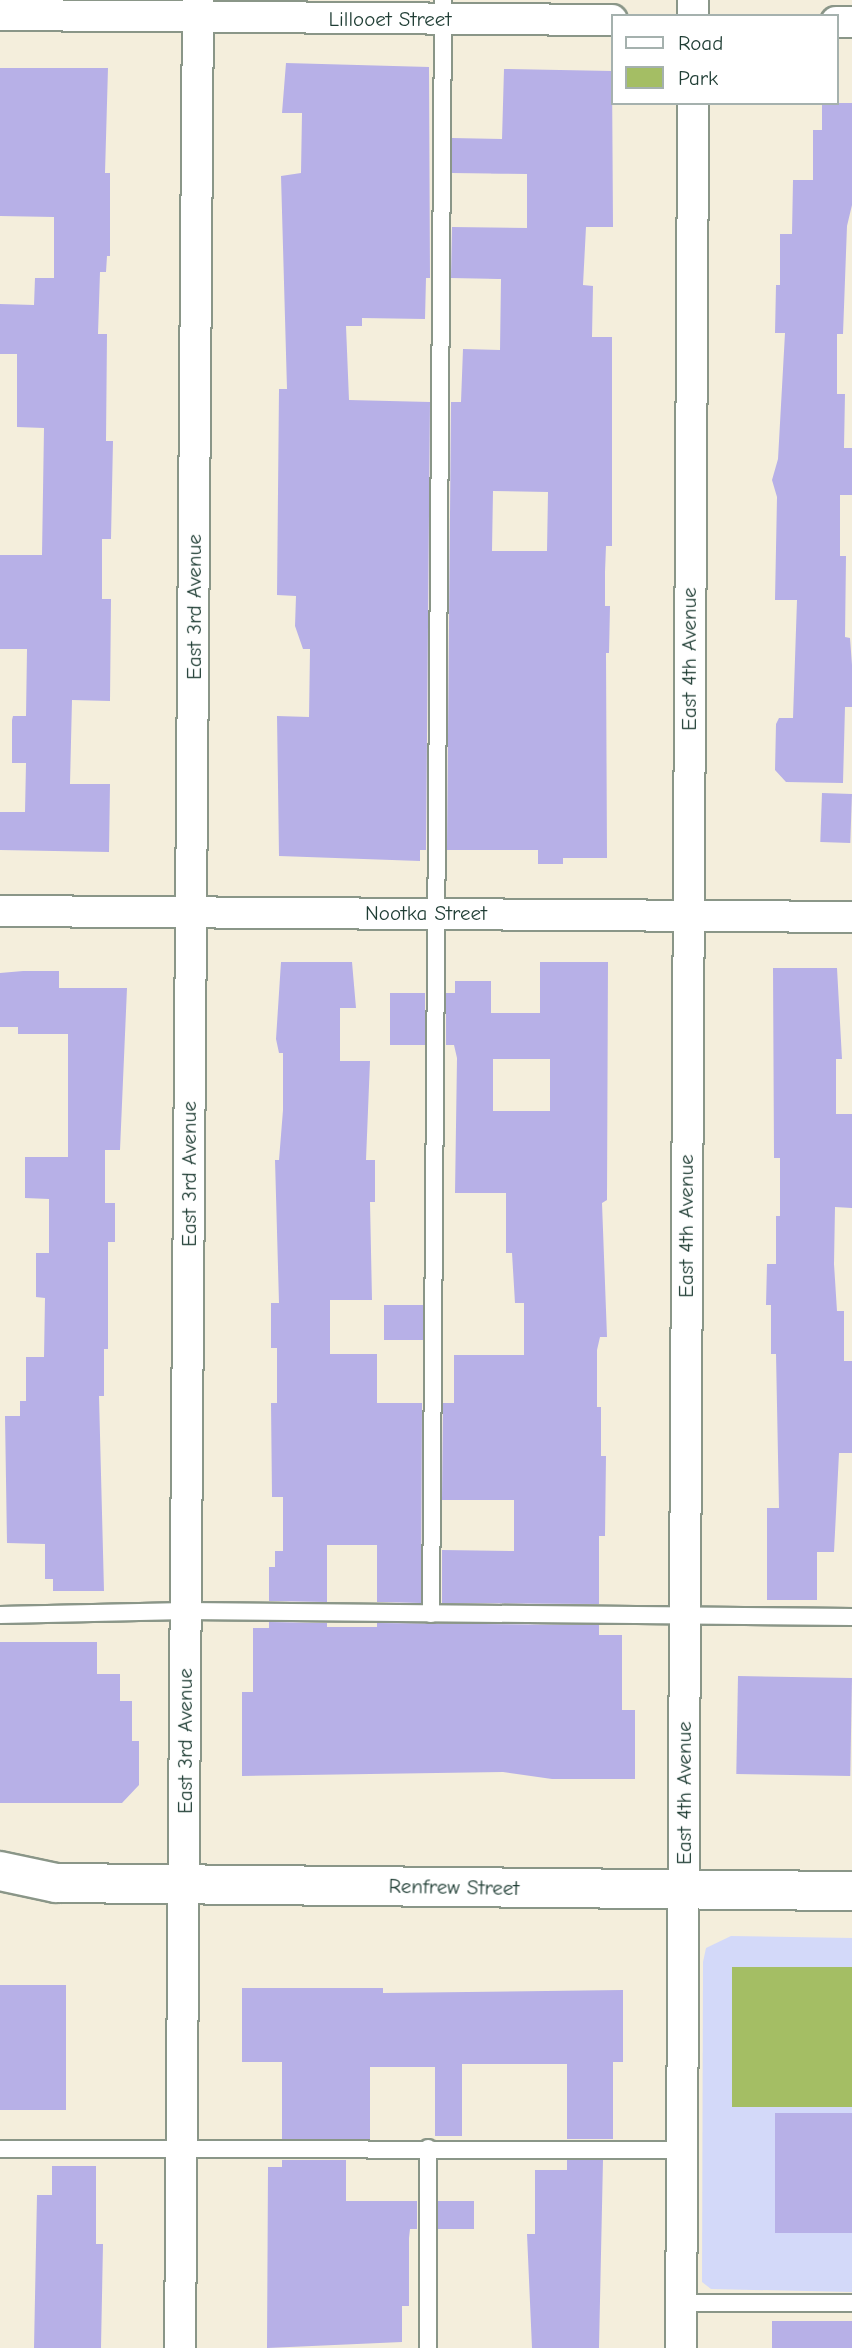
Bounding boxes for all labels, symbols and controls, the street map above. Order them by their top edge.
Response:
street label: Lillooet Street [329,6,451,32]
legend [610,14,838,105]
text: Road [678,31,723,55]
text: Park [678,66,718,90]
street label: East 3rd Avenue [181,534,207,680]
street label: East 4th Avenue [676,587,702,731]
street label: Nootka Street [365,900,487,926]
street label: East 3rd Avenue [176,1101,202,1247]
street label: East 4th Avenue [673,1154,699,1298]
street label: East 3rd Avenue [172,1668,198,1814]
street label: East 4th Avenue [671,1721,697,1865]
street label: Renfrew Street [388,1873,520,1901]

